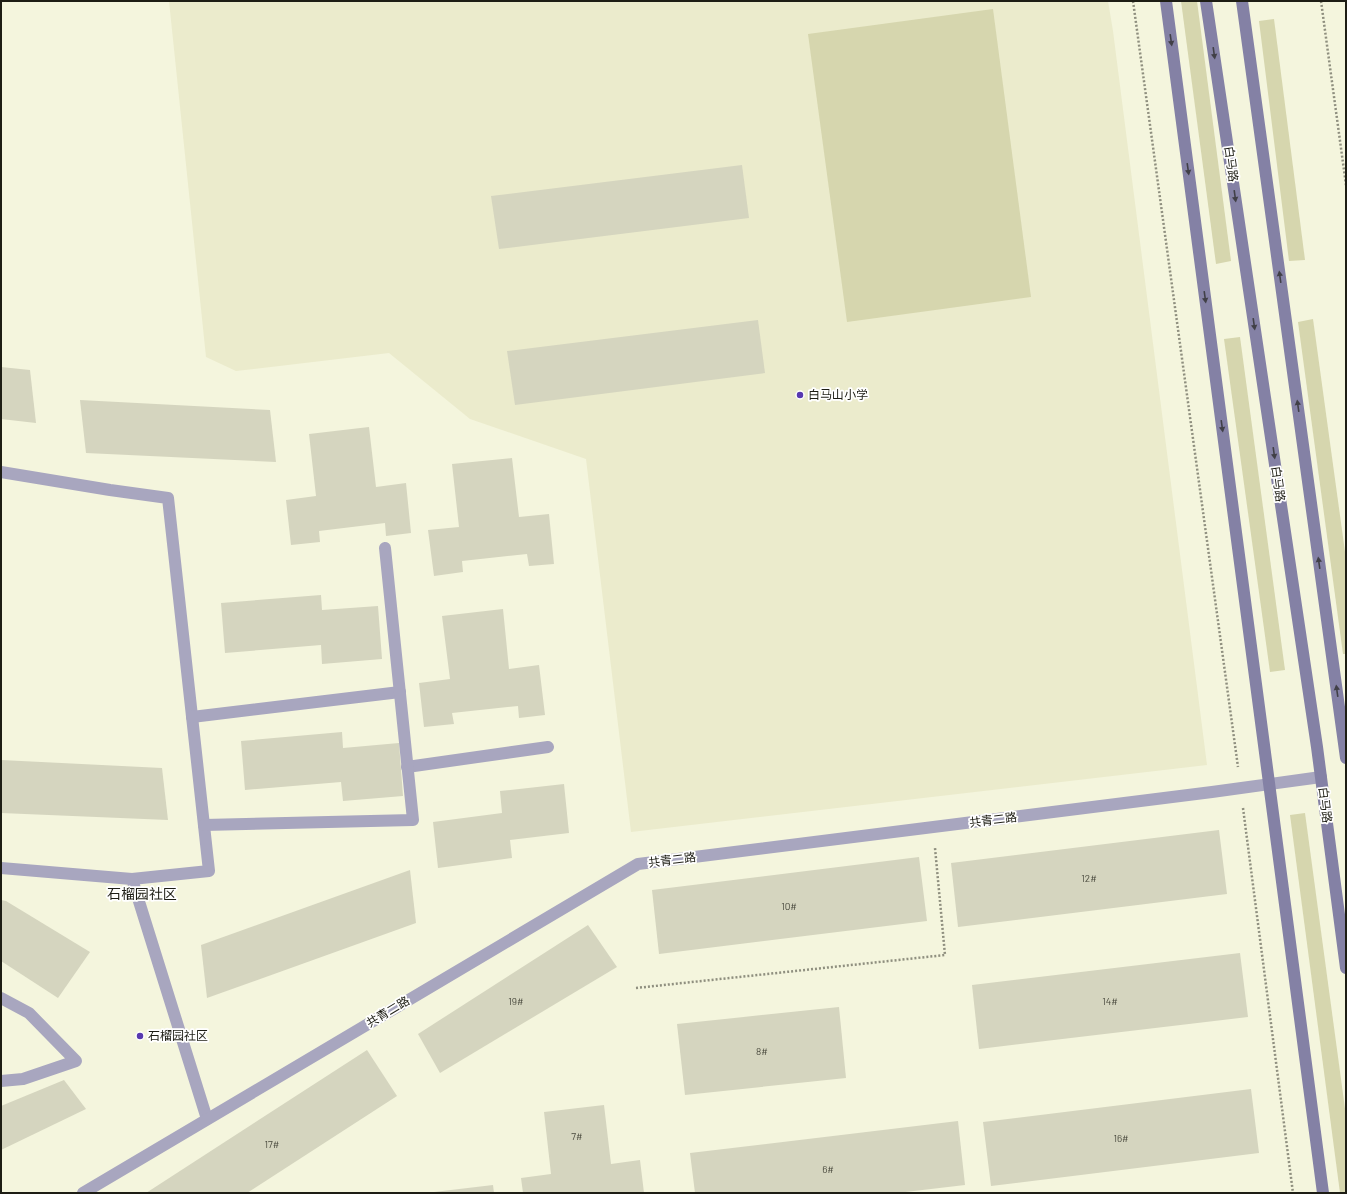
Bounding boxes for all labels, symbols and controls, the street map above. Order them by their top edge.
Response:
one-way arrow [1168,34,1174,46]
one-way arrow [1211,47,1217,59]
street label: 白马路 [1223,145,1241,183]
one-way arrow [1185,162,1191,175]
one-way arrow [1232,190,1238,202]
one-way arrow [1277,271,1283,283]
one-way arrow [1202,291,1208,303]
one-way arrow [1251,318,1257,331]
place label: 白马山小学 [808,387,868,401]
marker: 白马山小学 [795,390,805,400]
one-way arrow [1295,400,1301,412]
one-way arrow [1219,420,1225,432]
one-way arrow [1271,447,1277,459]
street label: 白马路 [1270,465,1288,503]
one-way arrow [1316,557,1322,569]
one-way arrow [1334,685,1340,698]
street label: 白马路 [1317,786,1335,824]
street label: 共青二路 [968,809,1018,829]
street label: 共青二路 [647,849,697,869]
house number: 12# [1081,872,1097,884]
district label: 石榴园社区 [107,885,177,902]
house number: 10# [781,900,797,912]
street label: 共青二路 [363,993,412,1030]
house number: 19# [508,995,524,1007]
house number: 14# [1102,995,1118,1007]
place label: 石榴园社区 [148,1028,208,1042]
marker: 石榴园社区 [135,1031,145,1041]
house number: 8# [756,1045,768,1057]
house number: 7# [571,1130,583,1142]
house number: 16# [1113,1132,1129,1144]
house number: 17# [265,1138,279,1150]
house number: 6# [822,1163,834,1175]

